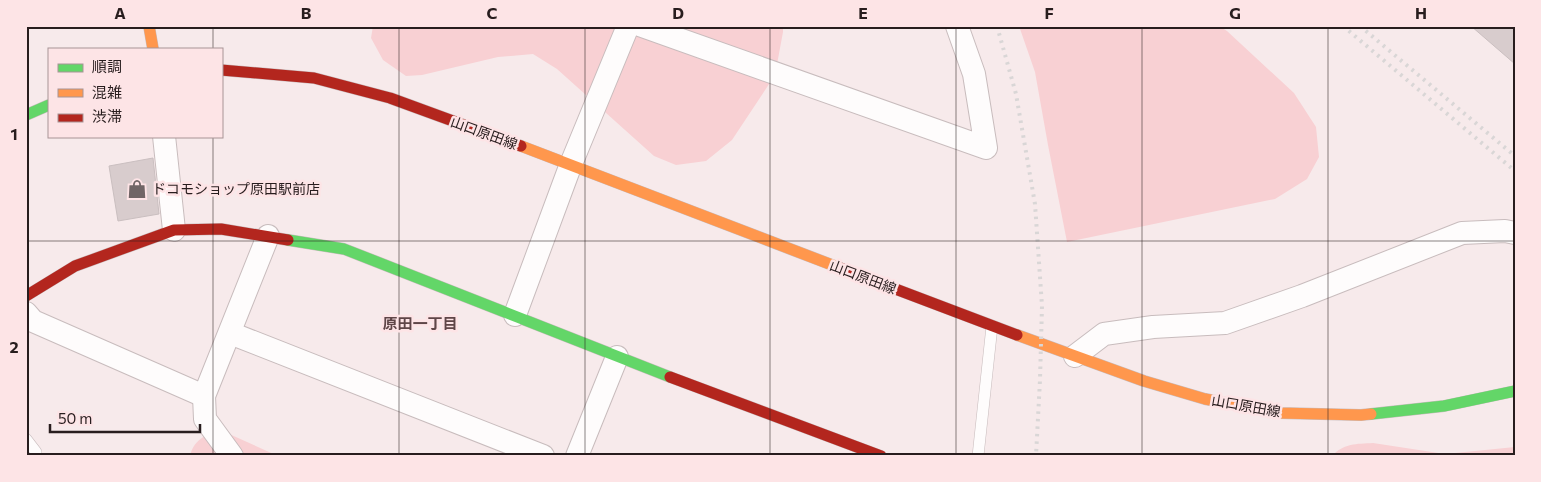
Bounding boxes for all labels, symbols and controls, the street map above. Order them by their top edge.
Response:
text: A [114,3,126,22]
text: B [301,3,312,22]
text: C [487,3,498,22]
text: D [672,3,684,22]
text: E [858,3,868,22]
text: F [1044,3,1054,22]
text: G [1229,3,1241,22]
text: H [1415,3,1427,22]
legend [48,48,222,138]
text: 順調 [92,57,122,75]
text: 混雑 [92,83,122,101]
text: 渋滞 [92,107,122,125]
street label: 山口原田線 [448,113,520,152]
text: 1 [10,124,18,143]
shop icon: ドコモショップ原田駅前店 [126,178,148,200]
place label: ドコモショップ原田駅前店 [152,180,320,197]
street label: 山口原田線 [827,256,899,297]
district label: 原田一丁目 [382,314,458,332]
text: 2 [9,337,19,356]
street label: 山口原田線 [1210,391,1282,420]
scale bar [50,402,200,434]
text: 50 m [58,409,92,427]

